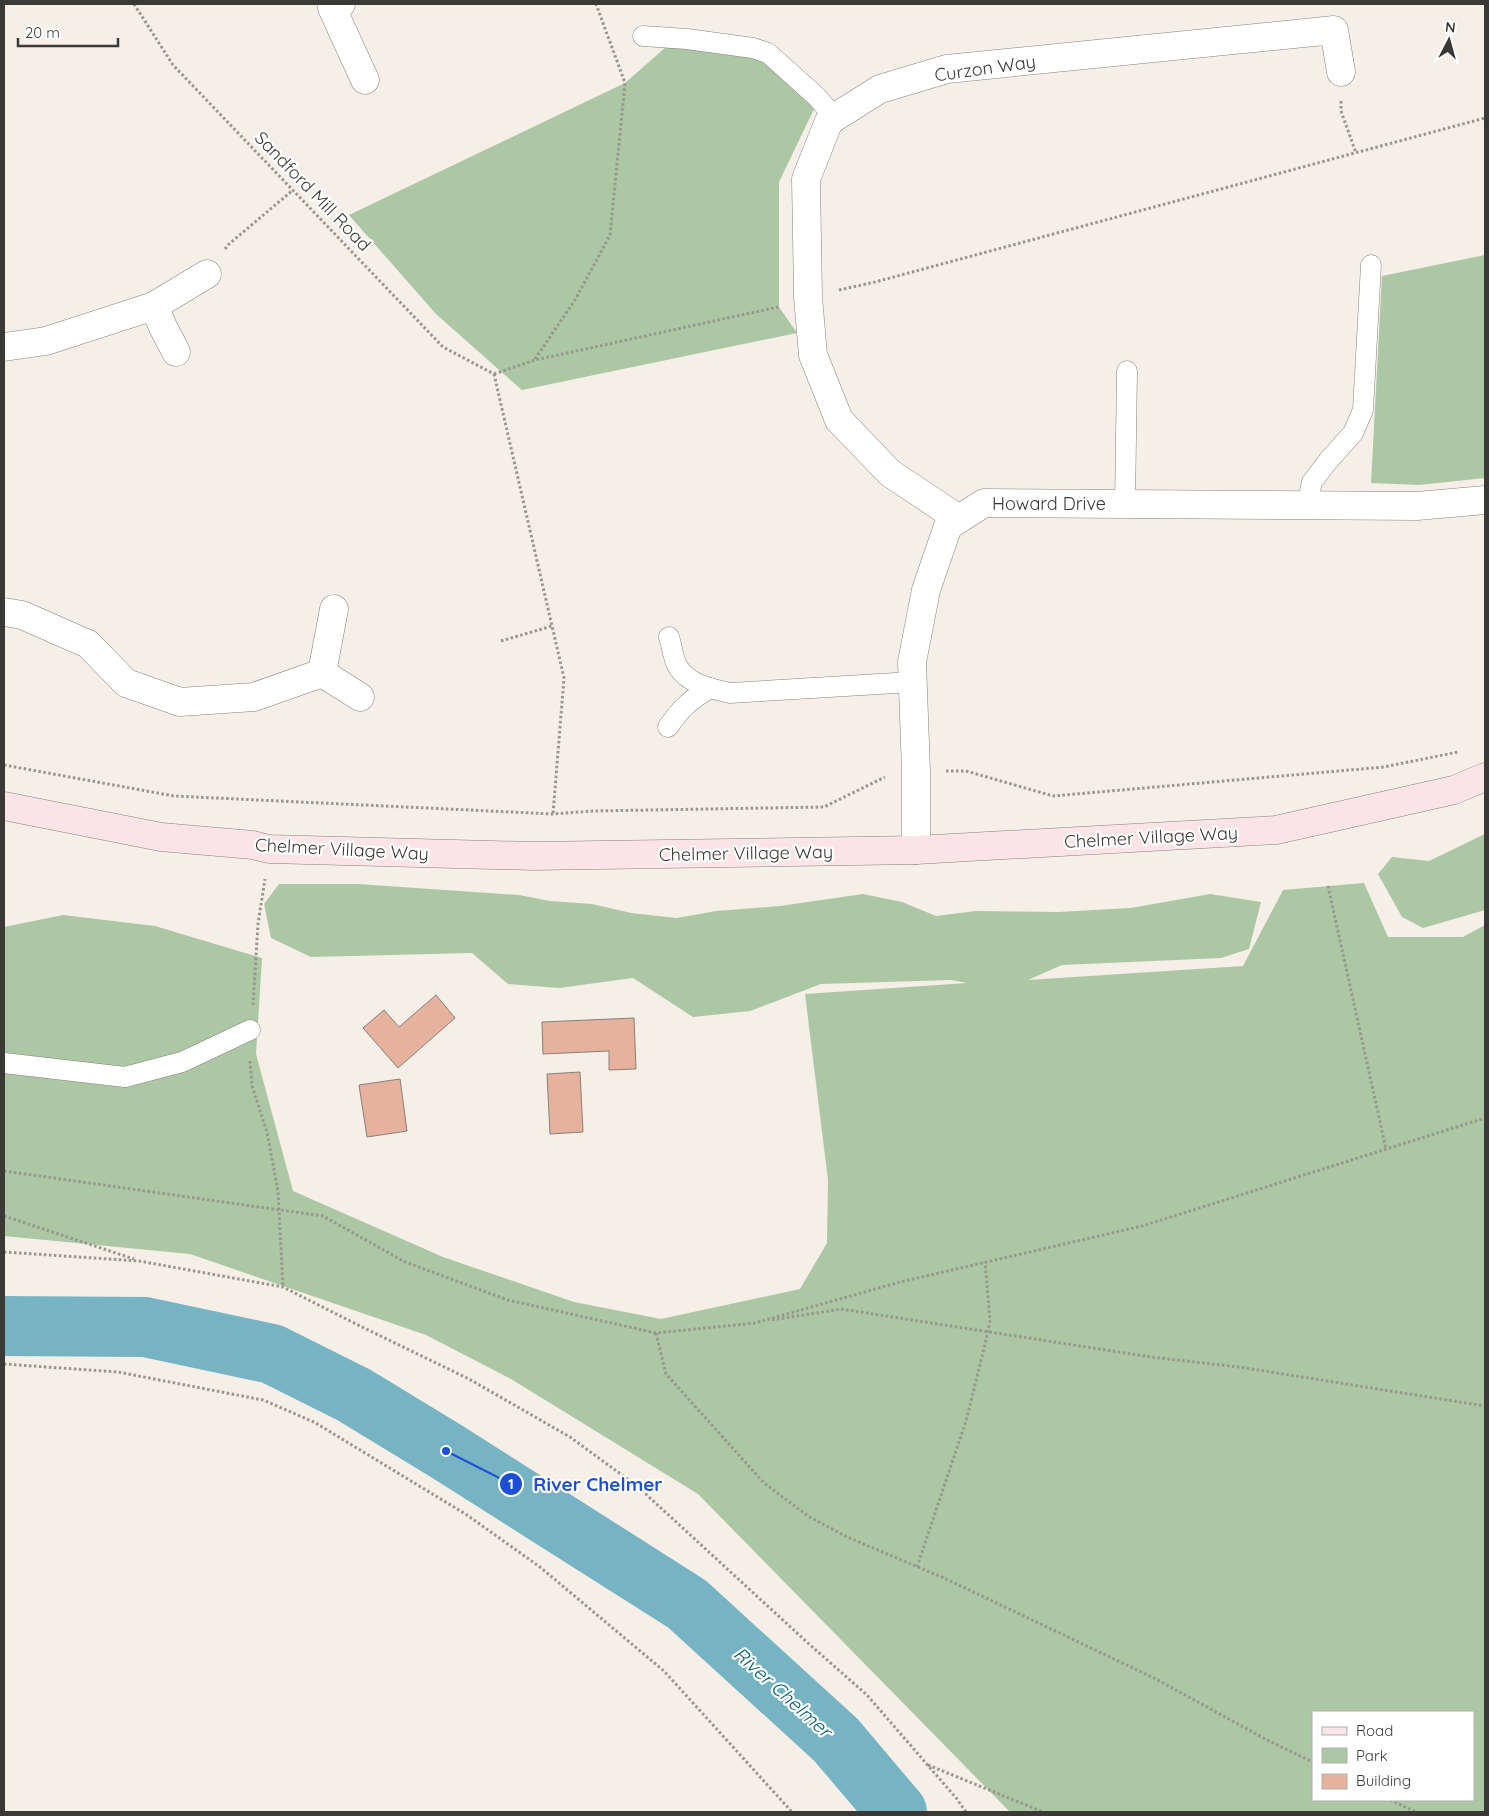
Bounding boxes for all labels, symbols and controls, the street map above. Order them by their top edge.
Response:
scale bar [18,15,118,47]
north arrow [1424,15,1474,65]
text: N [1444,18,1456,37]
text: 20 m [25,23,60,42]
street label: Curzon Way [933,50,1037,86]
street label: Sandford Mill Road [250,126,376,256]
street label: Howard Drive [992,492,1106,515]
street label: Chelmer Village Way [1063,821,1239,853]
street label: Chelmer Village Way [254,833,430,865]
street label: Chelmer Village Way [659,840,833,866]
callout: River Chelmer [498,1467,672,1501]
text: River Chelmer [533,1472,663,1496]
text: 1 [508,1474,514,1493]
water label: River Chelmer [729,1642,839,1744]
legend [1312,1711,1474,1801]
text: Road [1356,1721,1393,1740]
text: Park [1356,1746,1388,1765]
text: Building [1356,1771,1411,1790]

